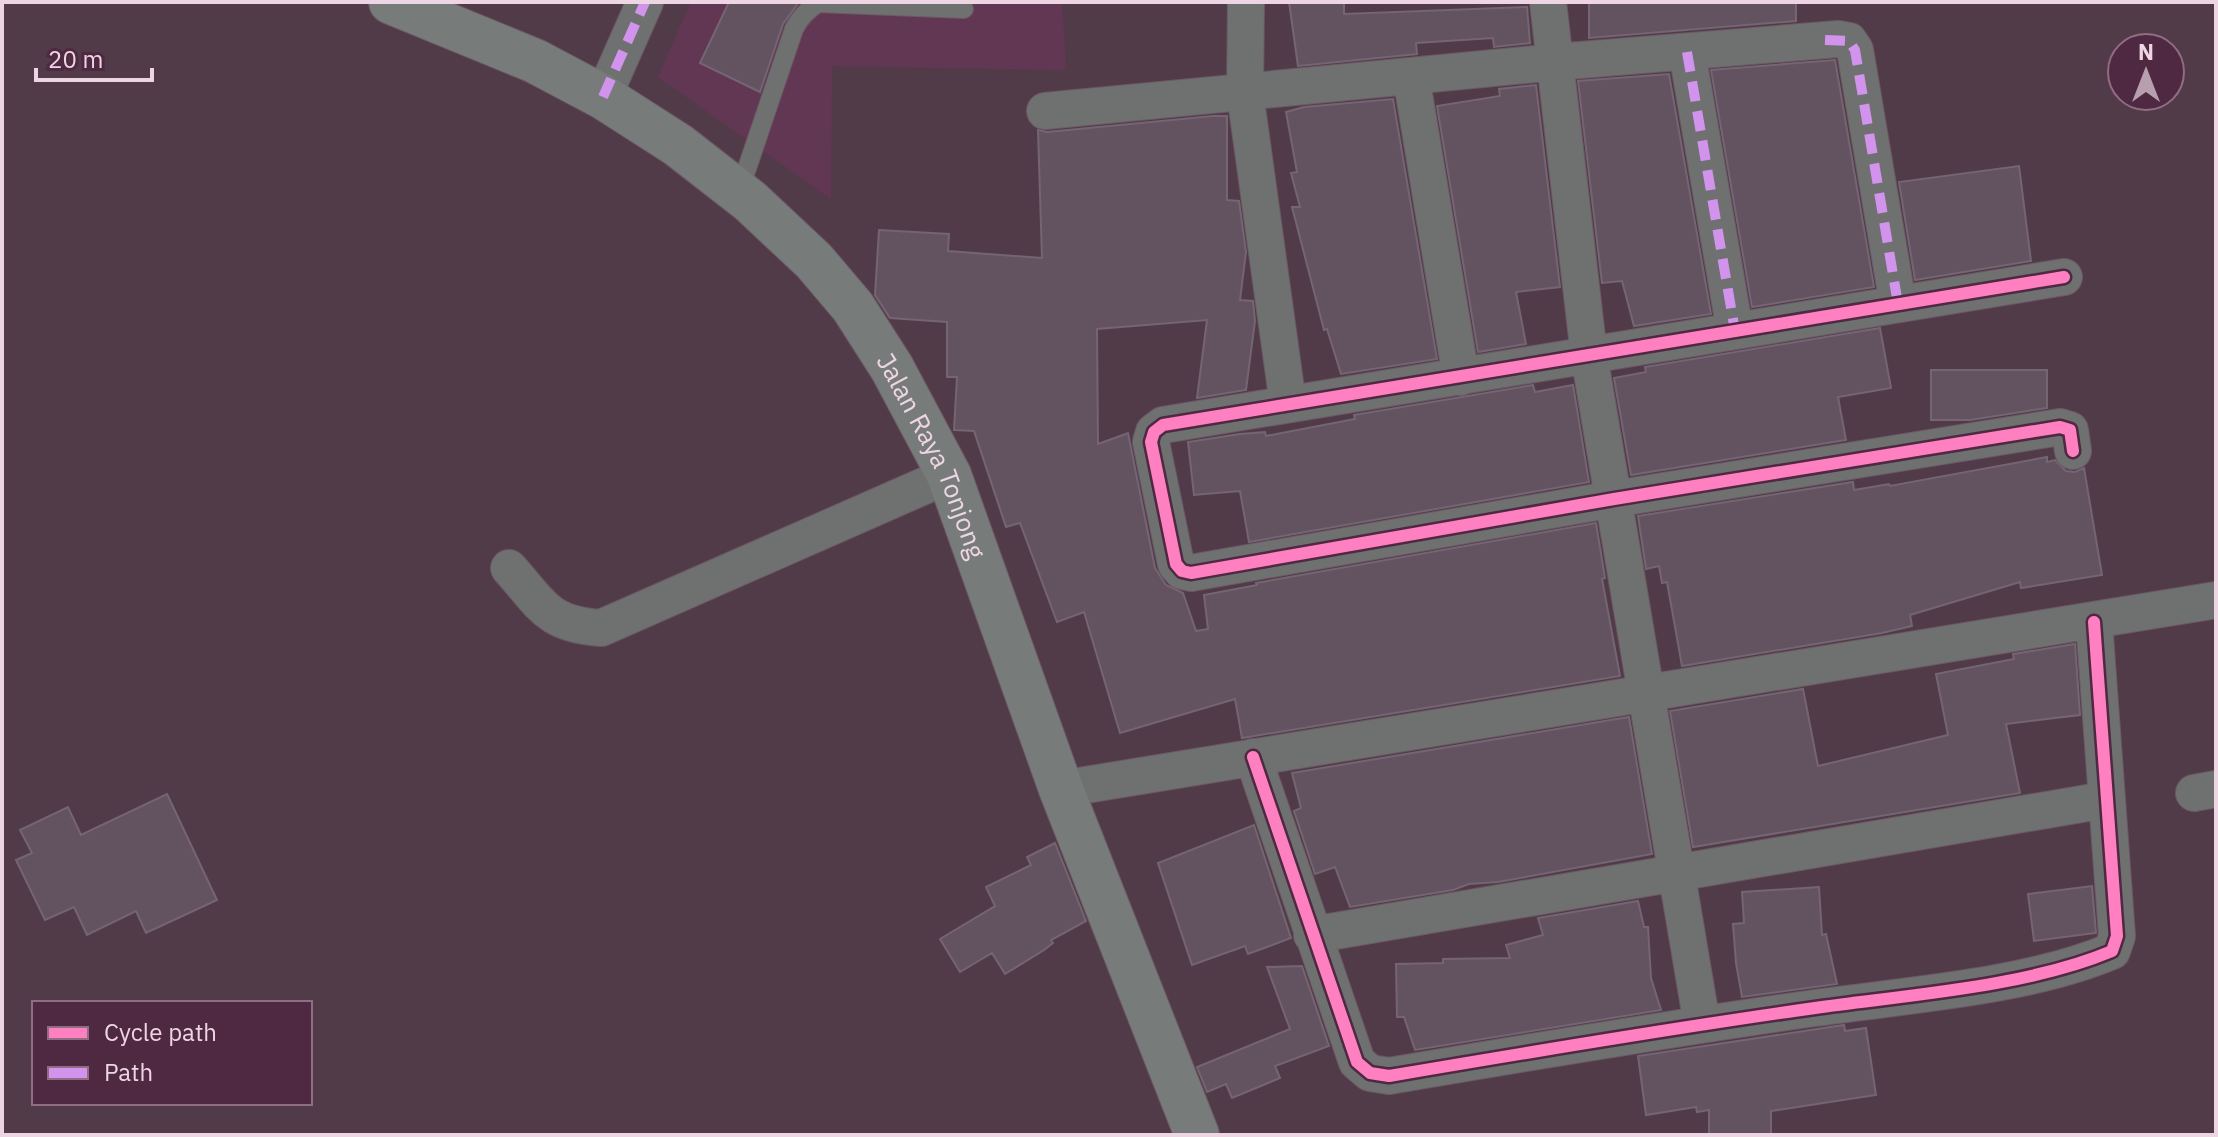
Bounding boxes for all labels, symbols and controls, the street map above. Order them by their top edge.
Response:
scale bar [36,32,152,82]
north arrow [2106,32,2186,112]
text: N [2138,37,2154,66]
text: 20 m [48,43,103,75]
street label: Jalan Raya Tonjong [869,346,994,563]
legend [32,1001,312,1105]
text: Cycle path [104,1016,217,1048]
text: Path [104,1056,153,1088]

